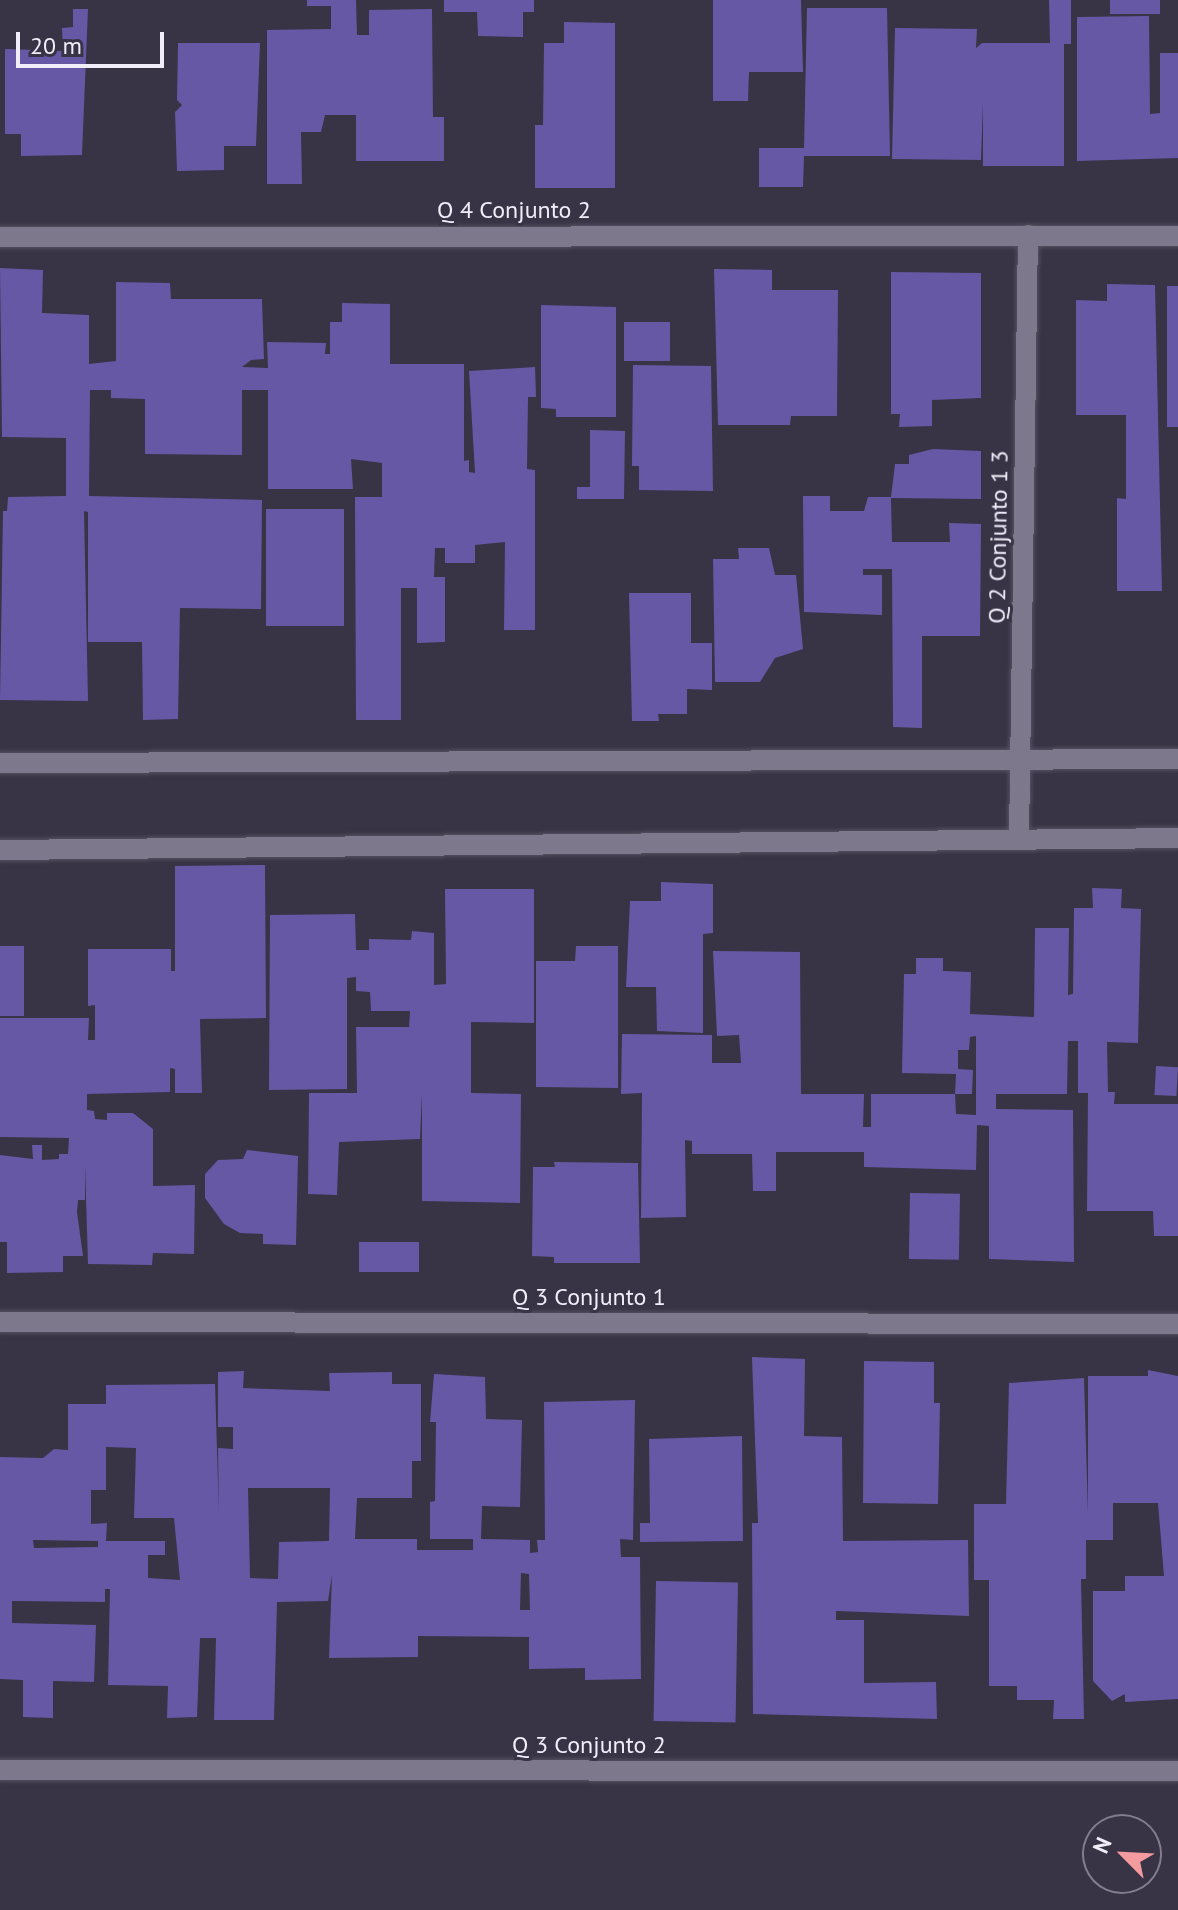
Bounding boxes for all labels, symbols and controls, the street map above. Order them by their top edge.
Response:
scale bar [20,16,168,66]
text: 20 m [30,30,82,61]
street label: Q 4 Conjunto 2 [437,196,591,224]
street label: Q 2 Conjunto 1 3 [982,450,1014,624]
street label: Q 3 Conjunto 1 [512,1283,666,1311]
street label: Q 3 Conjunto 2 [512,1731,666,1759]
north arrow [1082,1814,1162,1894]
text: N [1086,1833,1118,1857]

